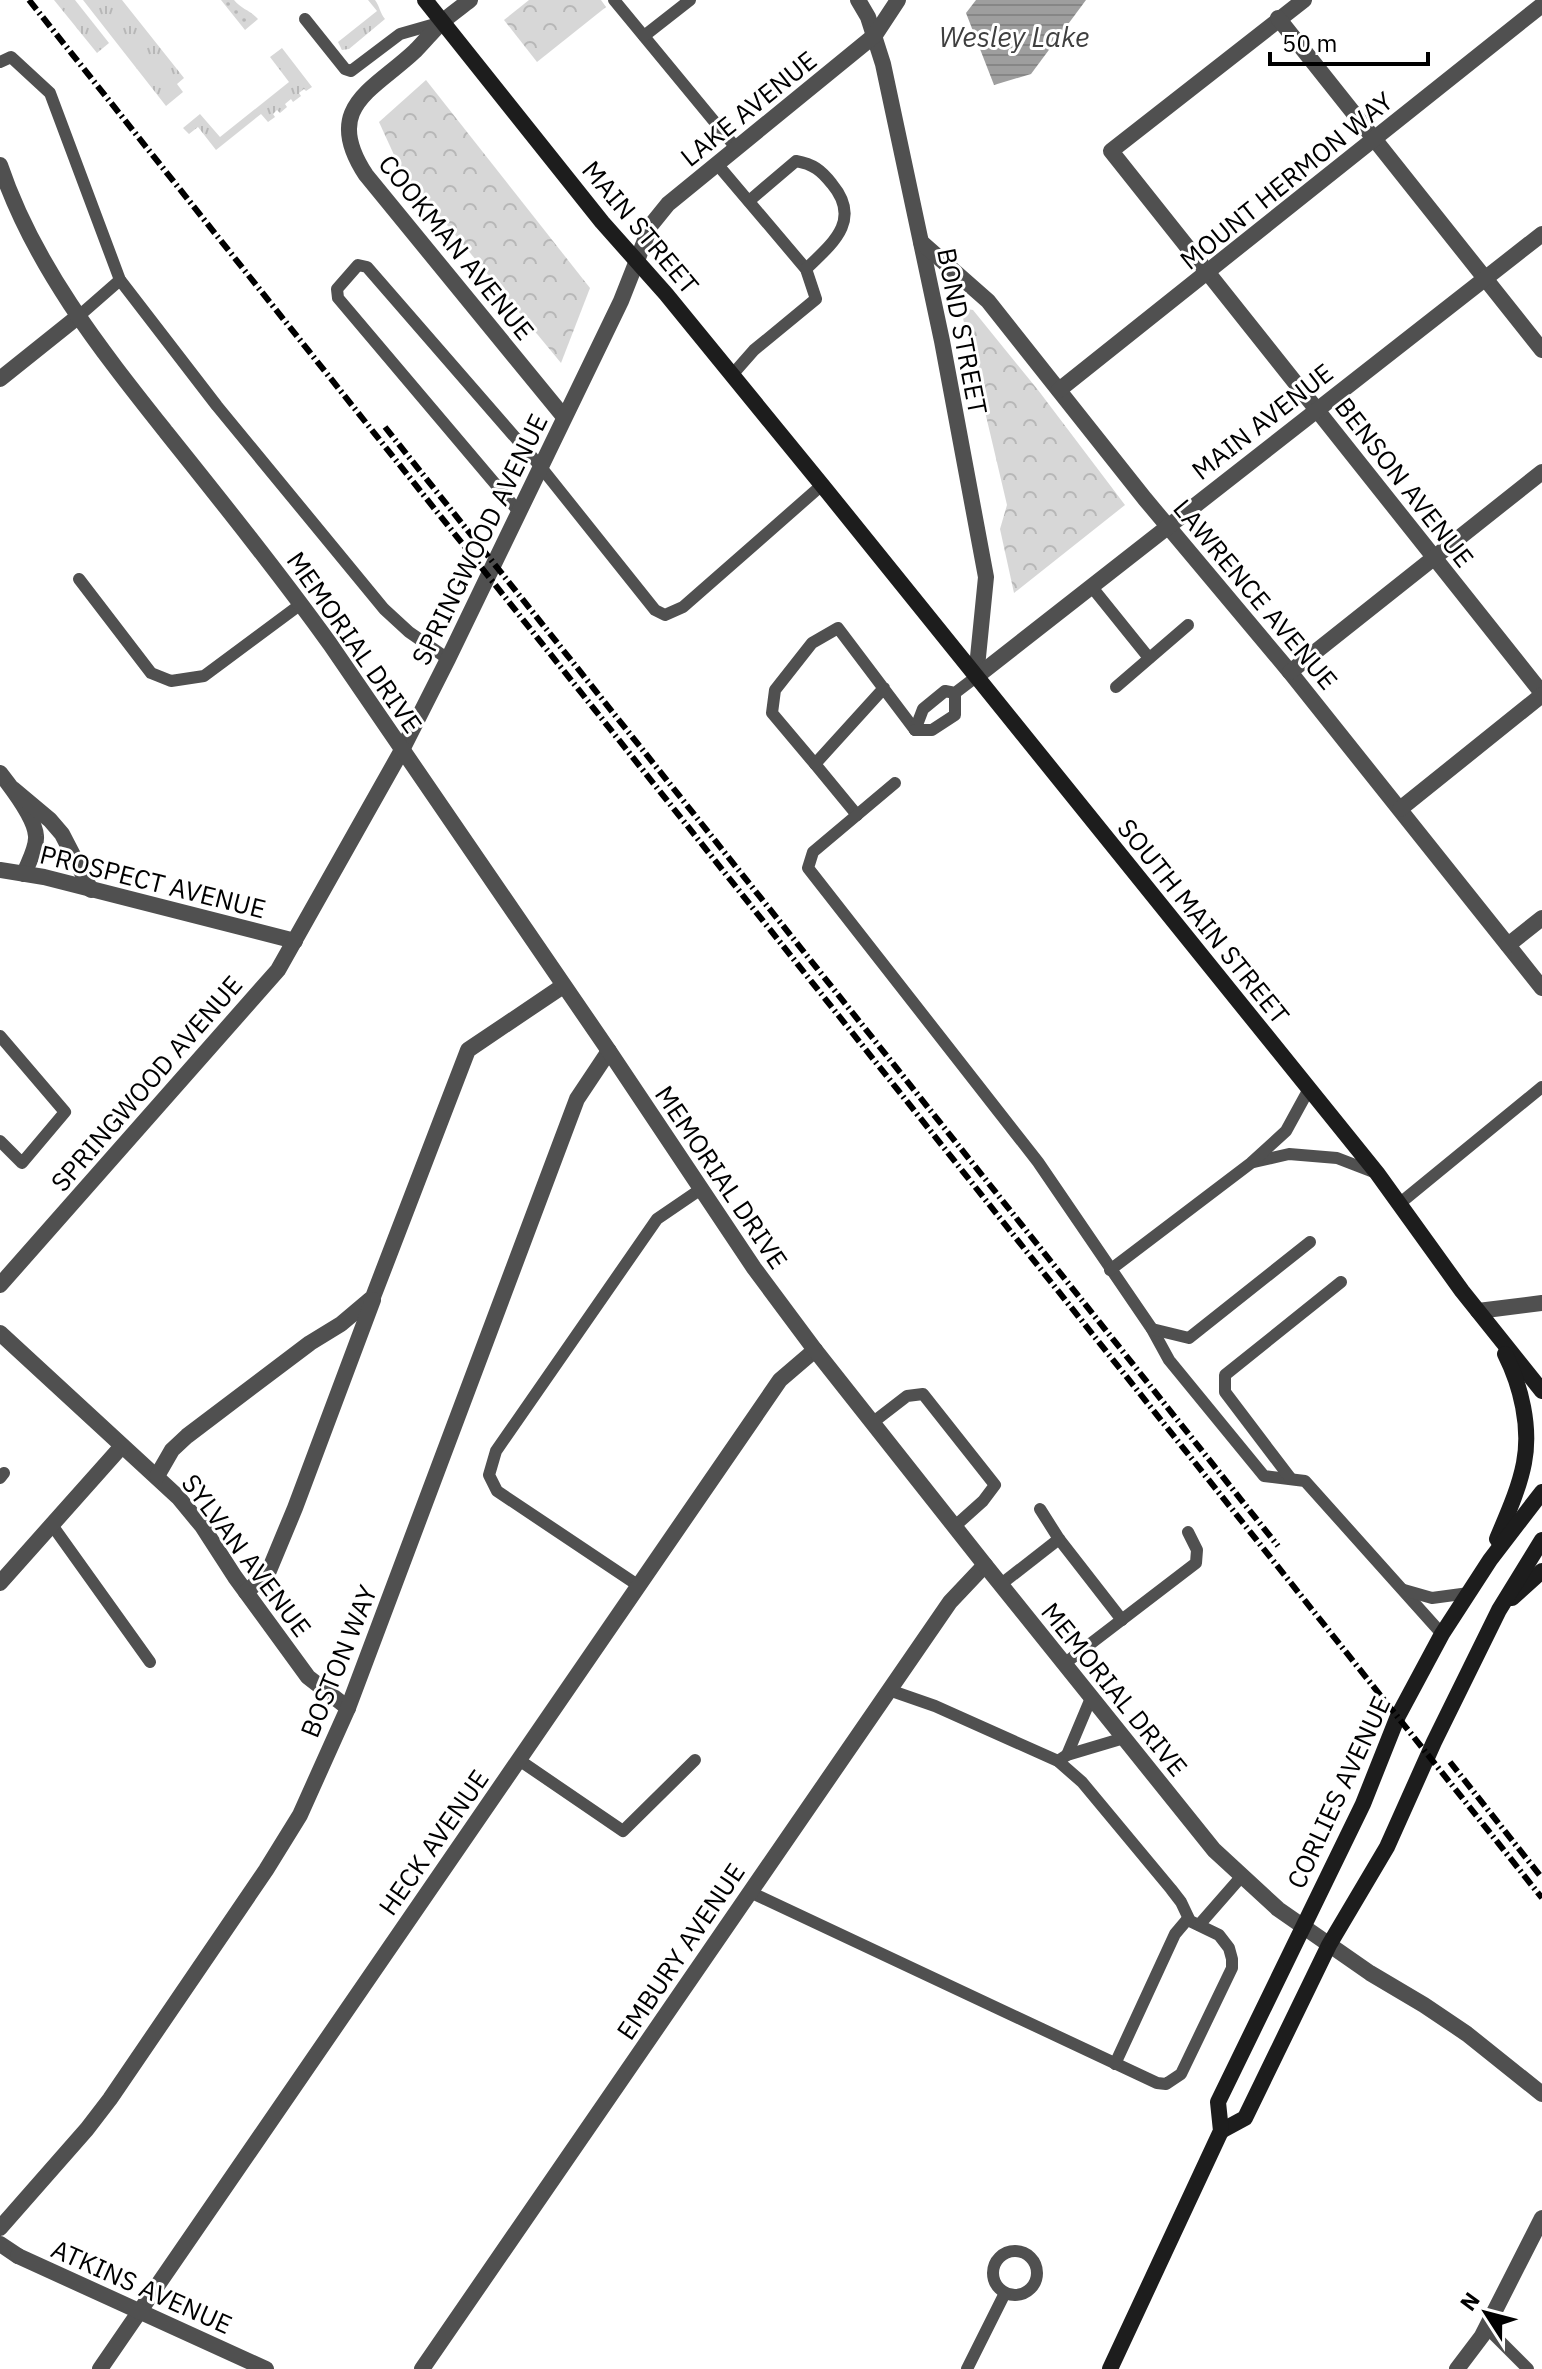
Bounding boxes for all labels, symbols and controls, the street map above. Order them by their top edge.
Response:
scale bar [1270,16,1428,66]
water label: Wesley Lake [939,18,1089,55]
text: 50 m [1282,27,1337,59]
street label: LAKE AVENUE [673,43,823,173]
street label: MOUNT HERMON WAY [1173,83,1400,276]
street label: COOKMAN AVENUE [372,147,542,347]
street label: MAIN STREET [575,153,707,301]
street label: BOND STREET [930,245,996,417]
street label: MAIN AVENUE [1184,355,1340,487]
street label: BENSON AVENUE [1328,390,1482,574]
street label: SPRINGWOOD AVENUE [403,408,555,670]
street label: LAWRENCE AVENUE [1166,492,1346,696]
street label: MEMORIAL DRIVE [280,545,430,739]
street label: SOUTH MAIN STREET [1111,811,1297,1031]
street label: PROSPECT AVENUE [37,837,269,925]
street label: SPRINGWOOD AVENUE [43,968,249,1198]
street label: MEMORIAL DRIVE [648,1079,796,1275]
street label: SYLVAN AVENUE [175,1467,319,1643]
street label: BOSTON WAY [292,1579,384,1742]
street label: MEMORIAL DRIVE [1034,1595,1196,1783]
street label: CORLIES AVENUE [1279,1690,1397,1894]
street label: HECK AVENUE [370,1763,496,1921]
street label: EMBURY AVENUE [608,1856,752,2046]
street label: ATKINS AVENUE [46,2231,238,2341]
north arrow [1446,2273,1526,2353]
text: N [1453,2286,1486,2316]

